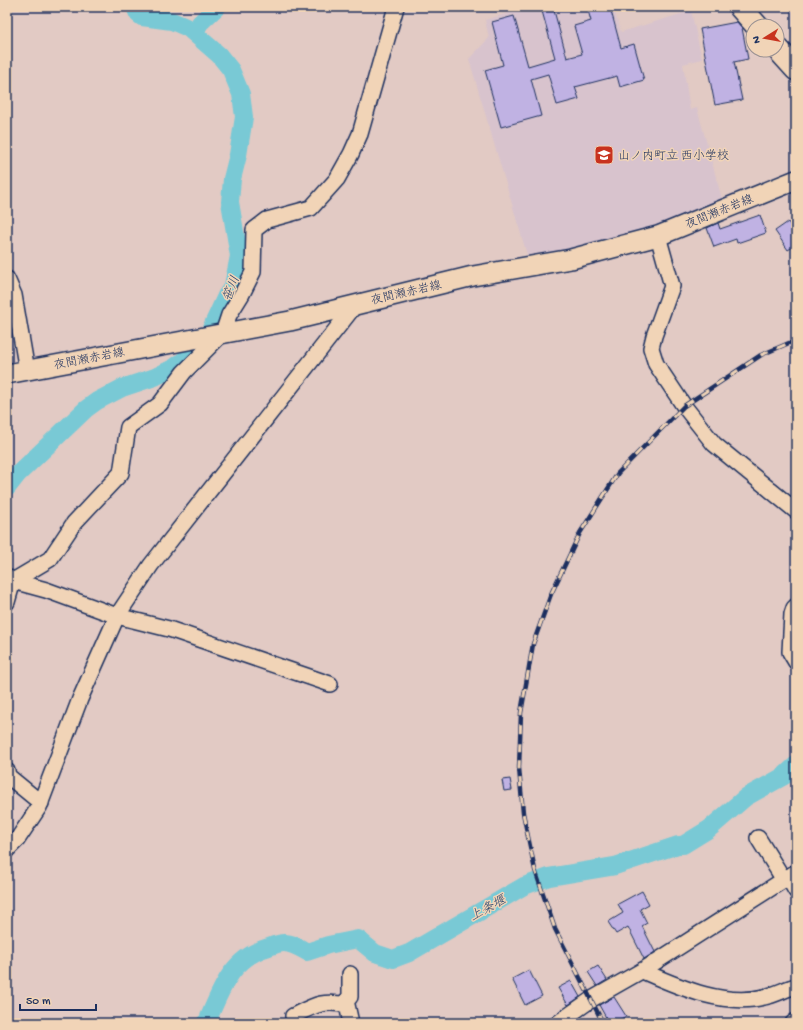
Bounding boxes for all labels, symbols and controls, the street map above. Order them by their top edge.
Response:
north arrow [745,18,785,58]
text: N [751,35,764,44]
school or university icon: 山ノ内町立 西小学校 [593,144,615,166]
place label: 山ノ内町立 西小学校 [618,149,729,164]
street label: 夜間瀬赤岩線 [683,192,756,233]
water label: 笹川 [220,274,244,304]
street label: 夜間瀬赤岩線 [370,278,443,309]
street label: 夜間瀬赤岩線 [53,345,126,374]
water label: 上条堰 [467,891,511,925]
scale bar [20,986,96,1012]
text: 50 m [26,995,51,1009]

